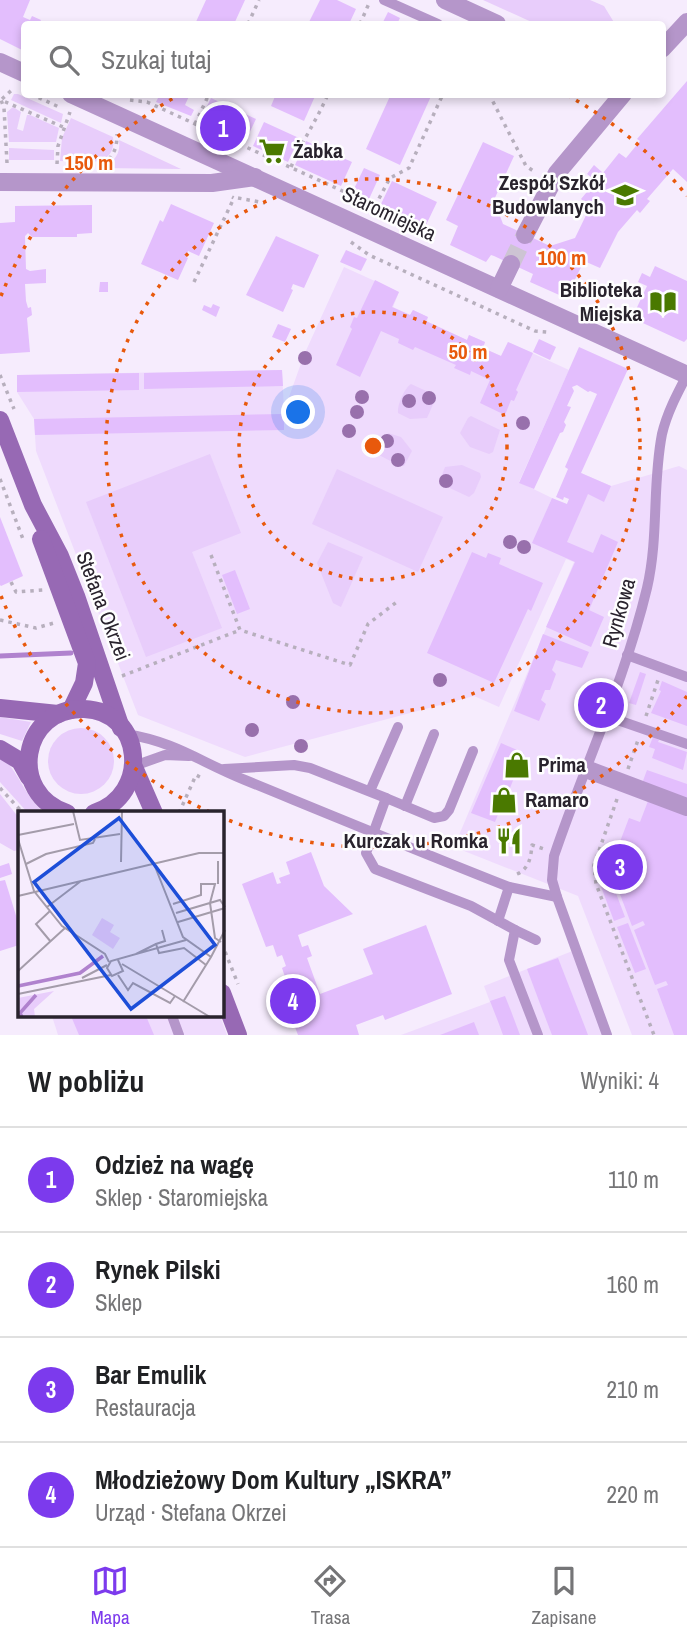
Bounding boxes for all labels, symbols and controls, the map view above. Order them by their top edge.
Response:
search box [21,21,666,98]
icon: search [45,41,83,79]
text: Szukaj tutaj [101,42,211,77]
pin: 1 [200,102,246,154]
supermarket icon: Żabka [257,136,287,166]
place label: Żabka [293,136,343,165]
text: 150 m [65,148,113,177]
place label: Zespół Szkół Budowlanych [492,168,605,221]
street label: Staromiejska [338,179,441,248]
school or university icon: Zespół Szkół Budowlanych [610,180,640,210]
text: 100 m [538,243,586,272]
place label: Biblioteka Miejska [560,275,642,328]
library icon: Biblioteka Miejska [648,287,678,317]
text: 50 m [448,337,488,366]
your location [281,395,315,429]
centre of rings [361,434,385,458]
street label: Stefana Okrzei [69,547,138,665]
street label: Rynkowa [595,574,642,651]
pin: 2 [578,679,624,731]
shop icon: Prima [502,750,532,780]
place label: Prima [538,750,586,779]
shop icon: Ramaro [489,785,519,815]
place label: Ramaro [525,785,589,814]
inset map [18,811,224,1018]
place label: Kurczak u Romka [343,826,488,855]
restaurant icon: Kurczak u Romka [494,826,524,856]
pin: 3 [597,841,643,893]
pin: 4 [270,975,316,1027]
text: W pobliżu [28,1061,144,1101]
text: Wyniki: 4 [581,1065,659,1096]
text: Odzież na wagę [95,1147,254,1182]
text: 1 [46,1164,56,1195]
text: 110 m [608,1164,659,1195]
text: Sklep · Staromiejska [95,1182,268,1213]
text: Rynek Pilski [95,1252,221,1287]
text: 2 [46,1269,56,1300]
text: 160 m [607,1269,659,1300]
text: Sklep [95,1287,142,1318]
text: Bar Emulik [95,1357,206,1392]
text: 3 [46,1374,56,1405]
text: 210 m [607,1374,659,1405]
text: Restauracja [95,1392,196,1423]
text: Młodzieżowy Dom Kultury „ISKRA” [95,1462,452,1497]
text: 4 [46,1479,56,1510]
text: 220 m [607,1479,659,1510]
text: Urząd · Stefana Okrzei [95,1497,287,1528]
tab: Mapa [91,1562,130,1630]
tab: Trasa [311,1562,350,1630]
tab: Zapisane [531,1562,596,1630]

